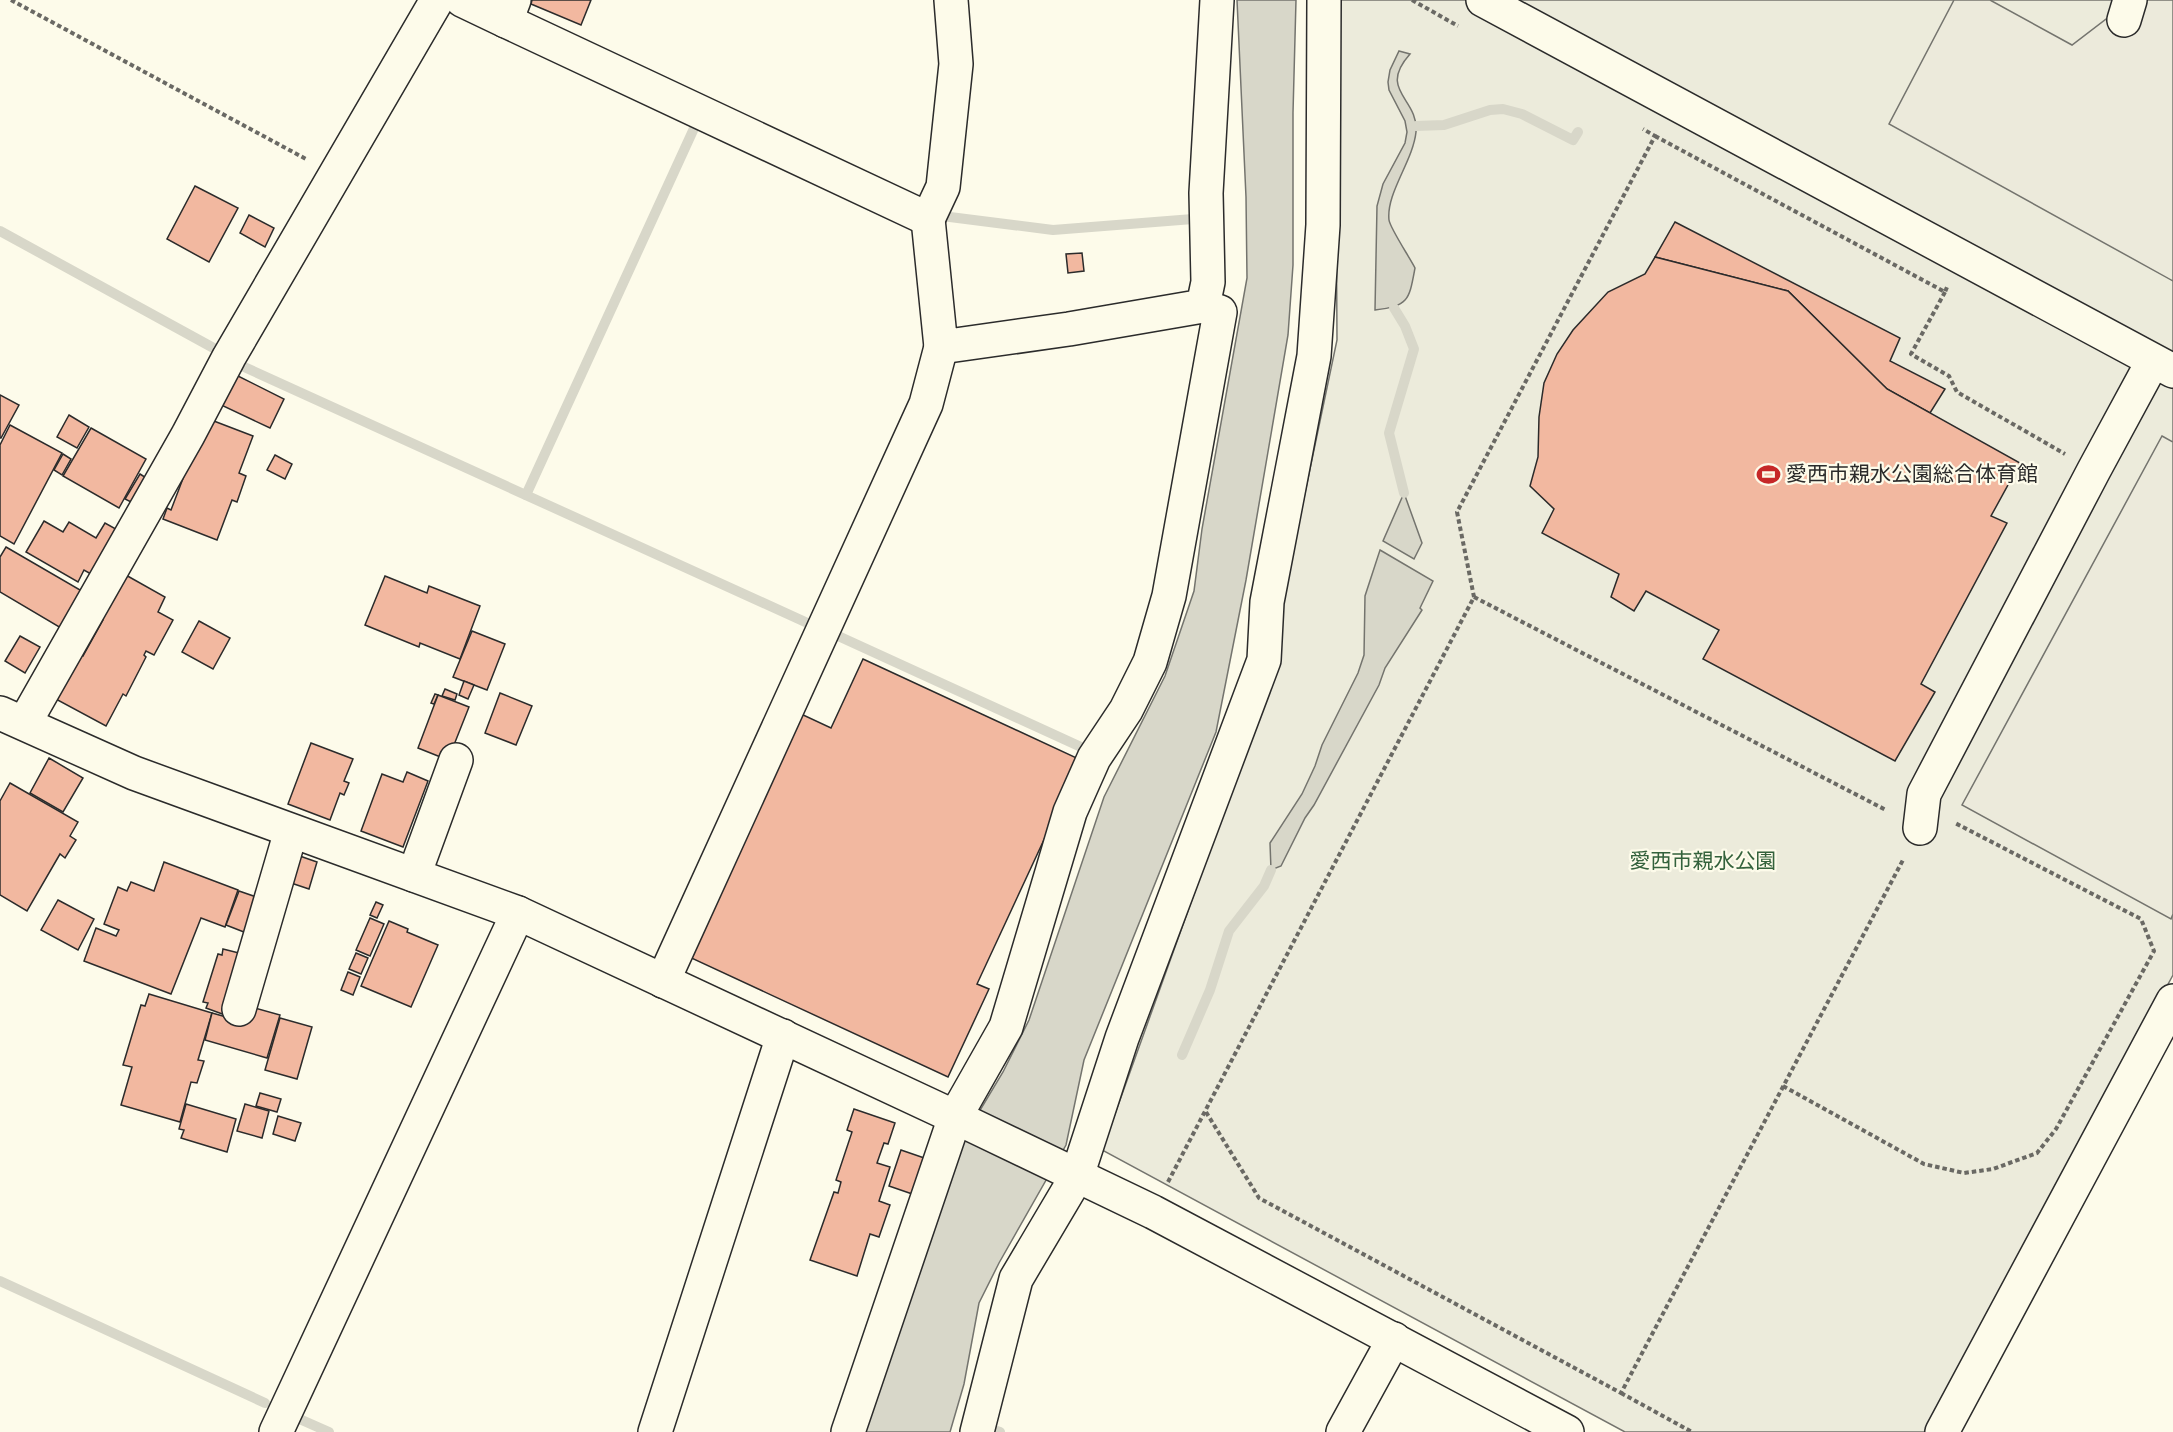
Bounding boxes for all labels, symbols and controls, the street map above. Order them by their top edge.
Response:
place label: 愛西市親水公園総合体育館 [1786,460,2038,485]
sports icon: 愛西市親水公園総合体育館 [1755,461,1781,487]
park label: 愛西市親水公園 [1630,847,1777,872]

